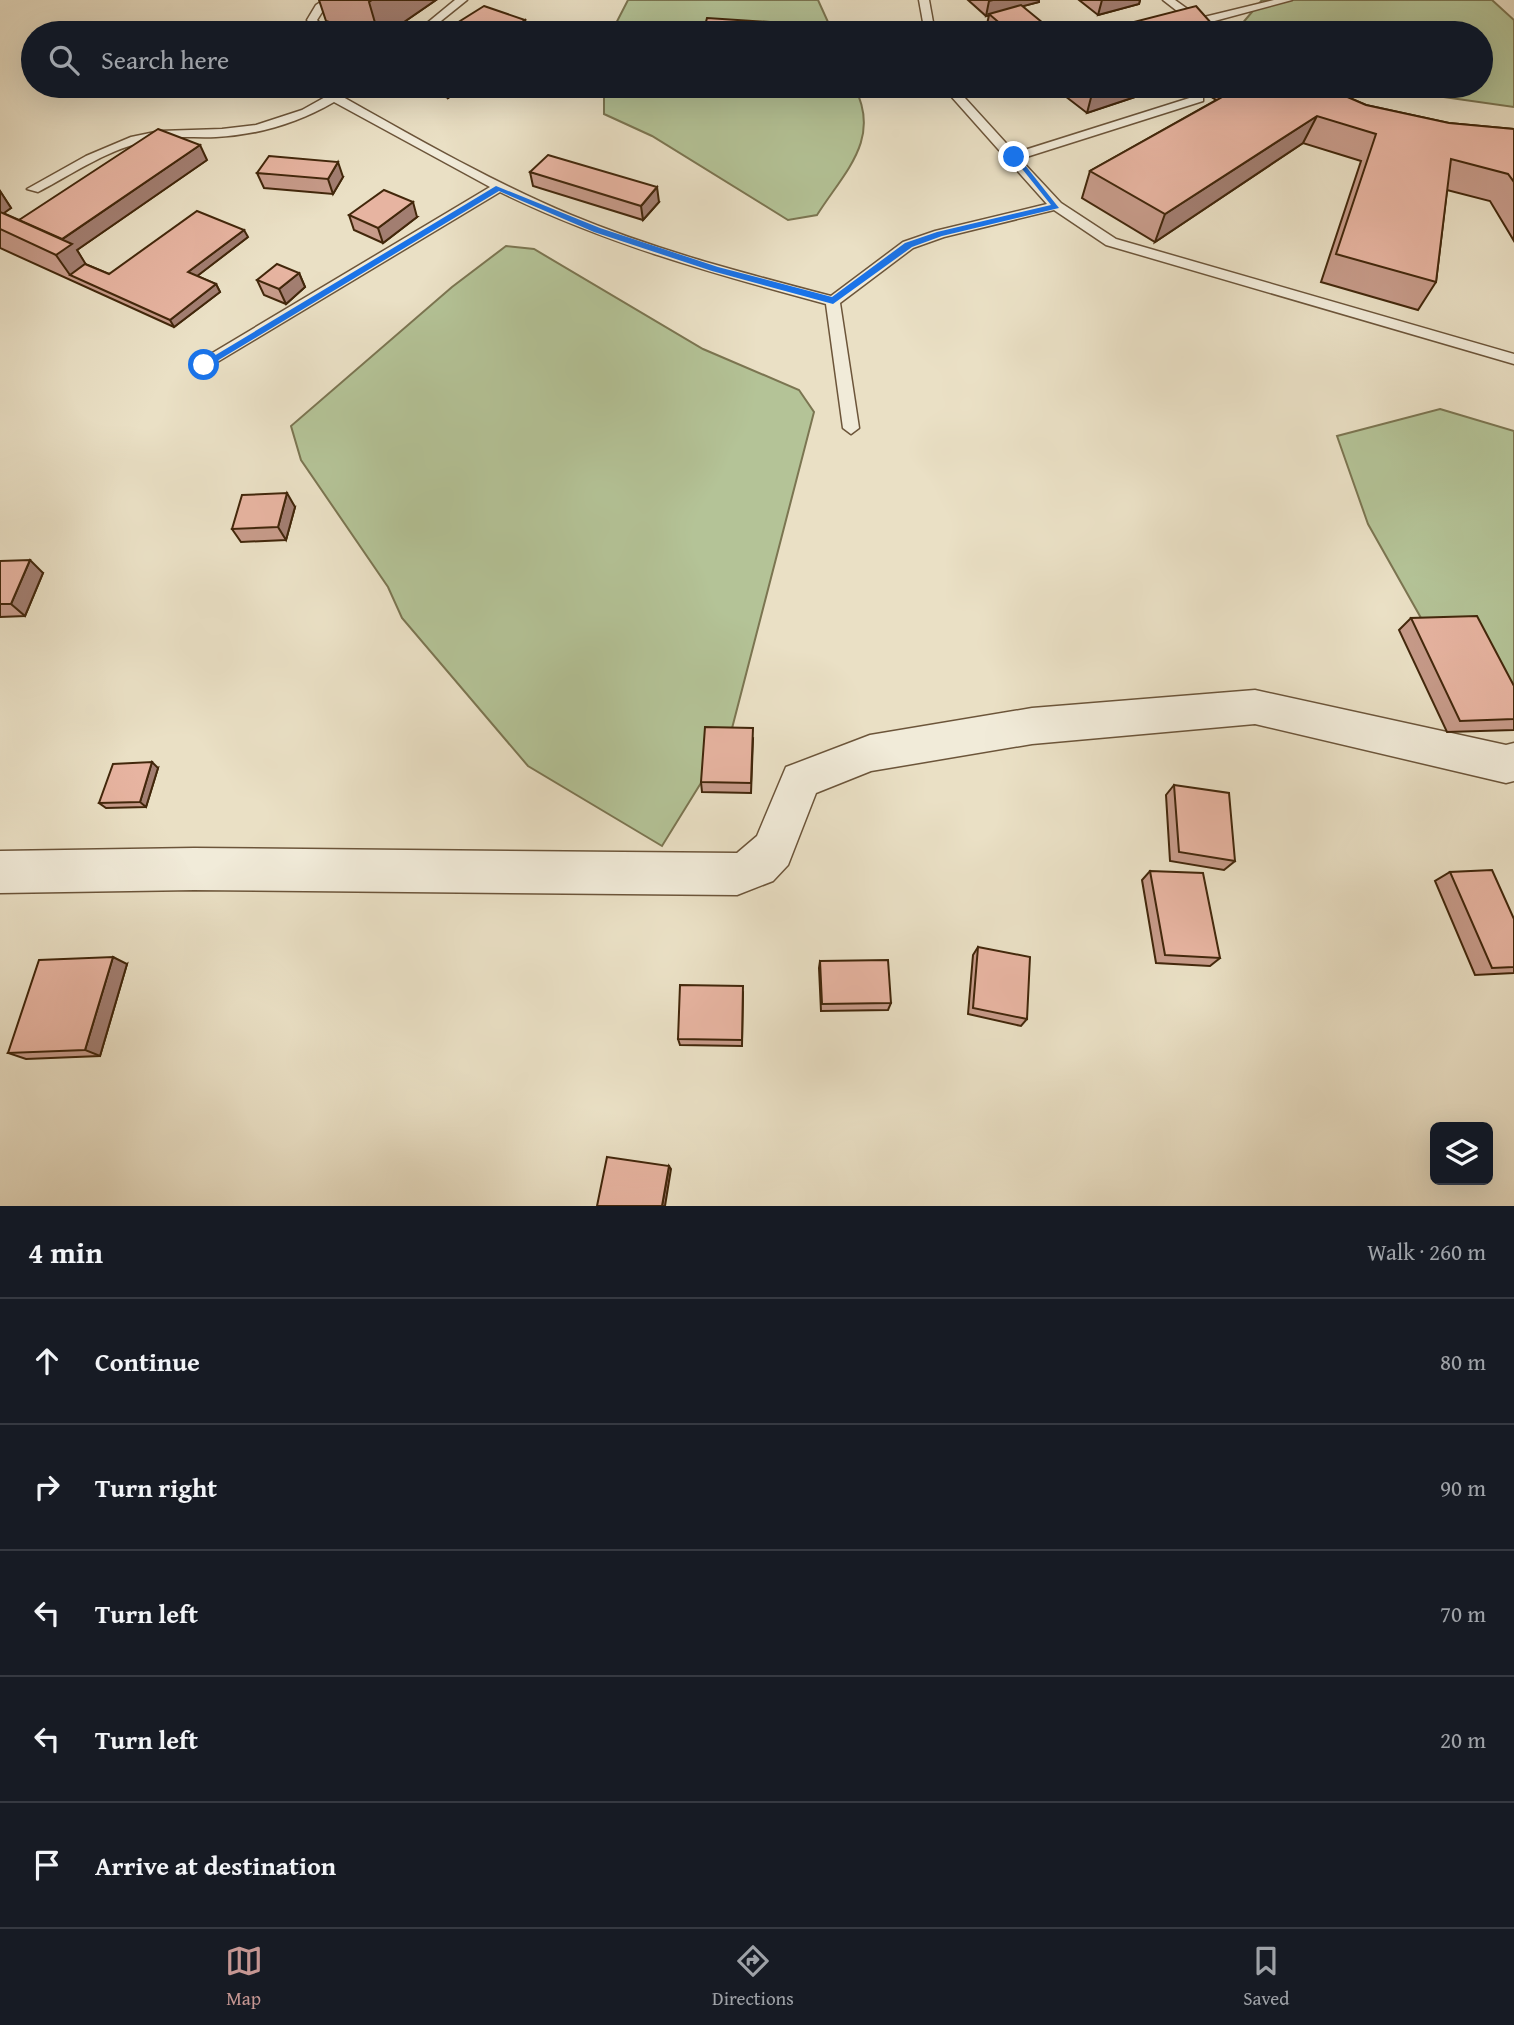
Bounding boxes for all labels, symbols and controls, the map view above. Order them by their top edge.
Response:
search box [21,21,1493,98]
text: Search here [101,40,229,79]
icon: search [45,41,83,79]
route end [998,141,1029,172]
route start [188,349,219,380]
map controls [1430,1122,1493,1185]
button: layers [1430,1122,1493,1185]
text: 4 min [28,1230,103,1274]
text: Walk · 260 m [1367,1235,1486,1268]
icon: ahead [28,1342,66,1380]
text: Continue [95,1342,200,1381]
text: 80 m [1440,1345,1486,1378]
icon: right [28,1468,66,1506]
text: Turn right [95,1468,217,1507]
text: 90 m [1440,1471,1486,1504]
icon: left [28,1594,66,1632]
text: Turn left [95,1594,198,1633]
text: 70 m [1440,1597,1486,1630]
icon: left [28,1720,66,1758]
text: Turn left [95,1720,198,1759]
text: 20 m [1440,1723,1486,1756]
icon: arrive [28,1846,66,1884]
text: Arrive at destination [95,1846,336,1885]
tab: Map [225,1942,263,2012]
tab: Directions [712,1942,794,2012]
tab: Saved [1243,1942,1289,2012]

